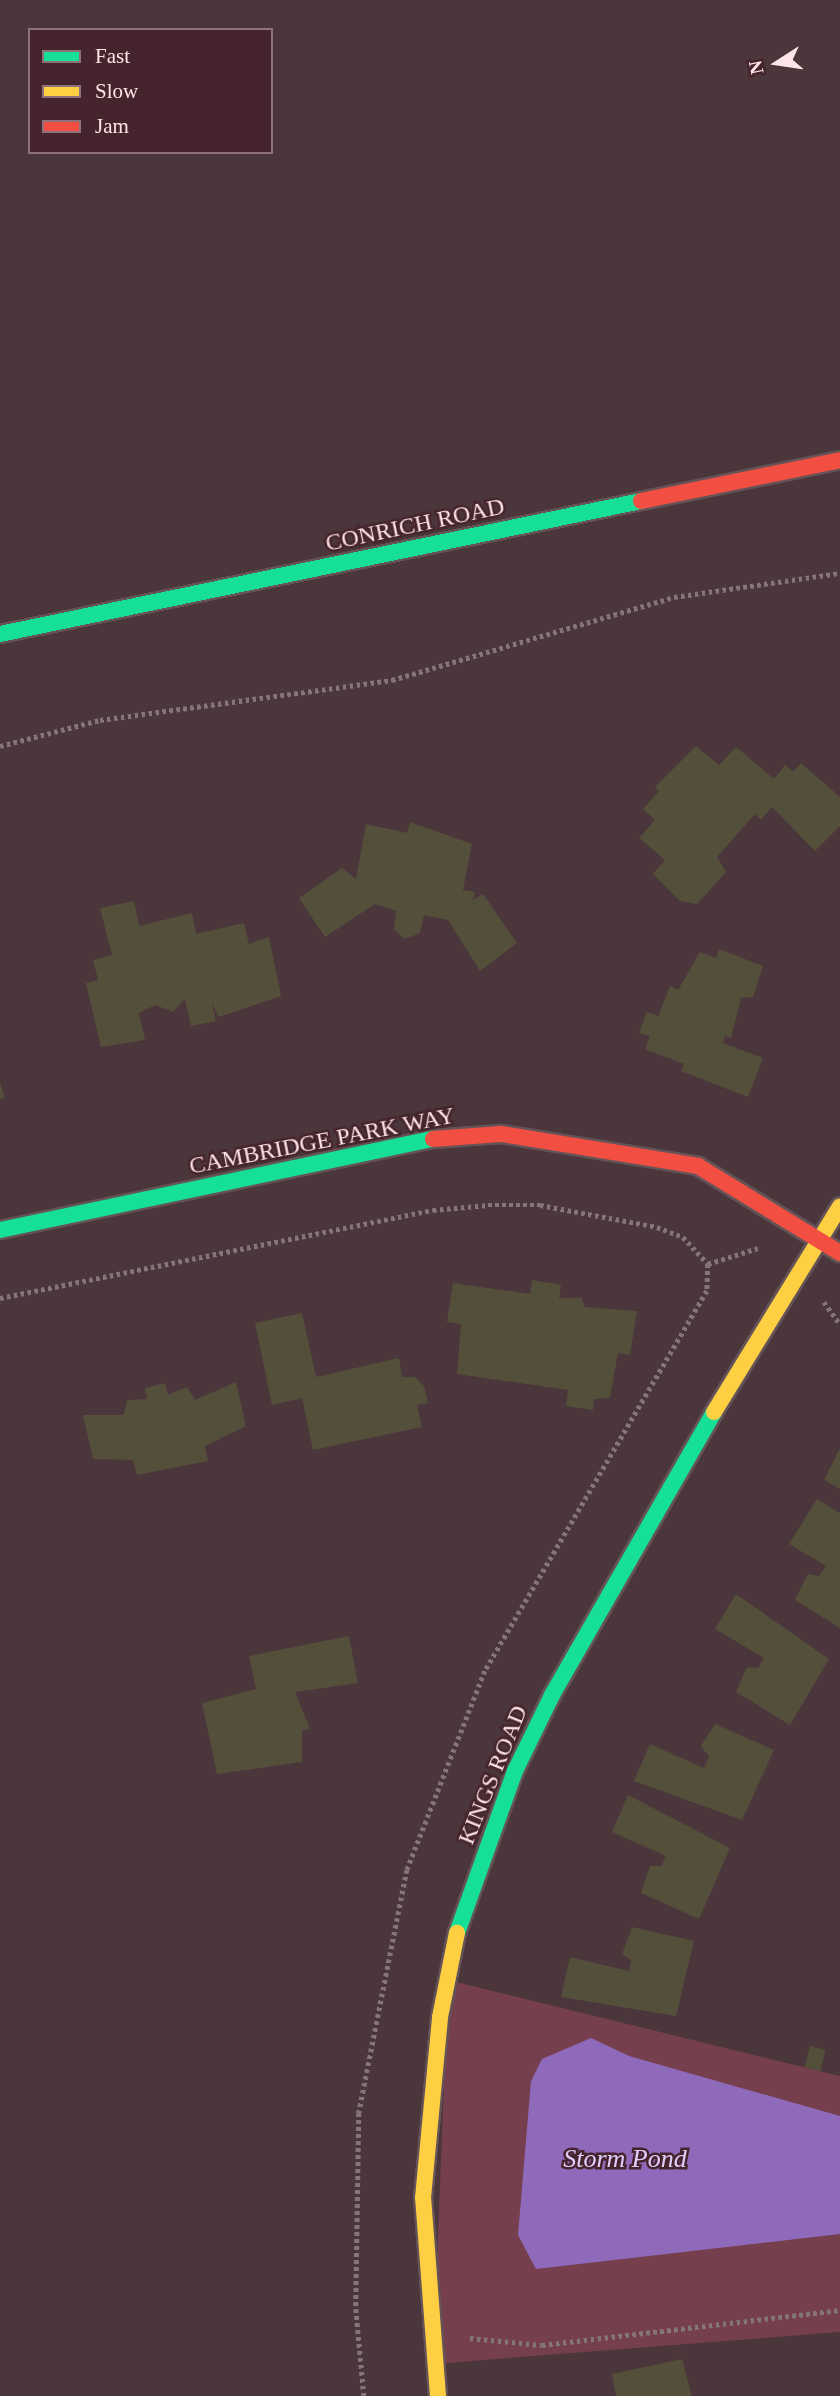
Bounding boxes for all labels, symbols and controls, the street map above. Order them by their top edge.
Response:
legend [28,28,273,154]
north arrow [742,28,812,98]
text: Fast [95,44,130,68]
text: N [744,59,768,76]
text: Slow [95,79,138,103]
text: Jam [95,114,129,138]
street label: CONRICH ROAD [323,492,507,558]
street label: CAMBRIDGE PARK WAY [187,1101,457,1181]
street label: KINGS ROAD [452,1701,534,1849]
water label: Storm Pond [563,2143,687,2175]

